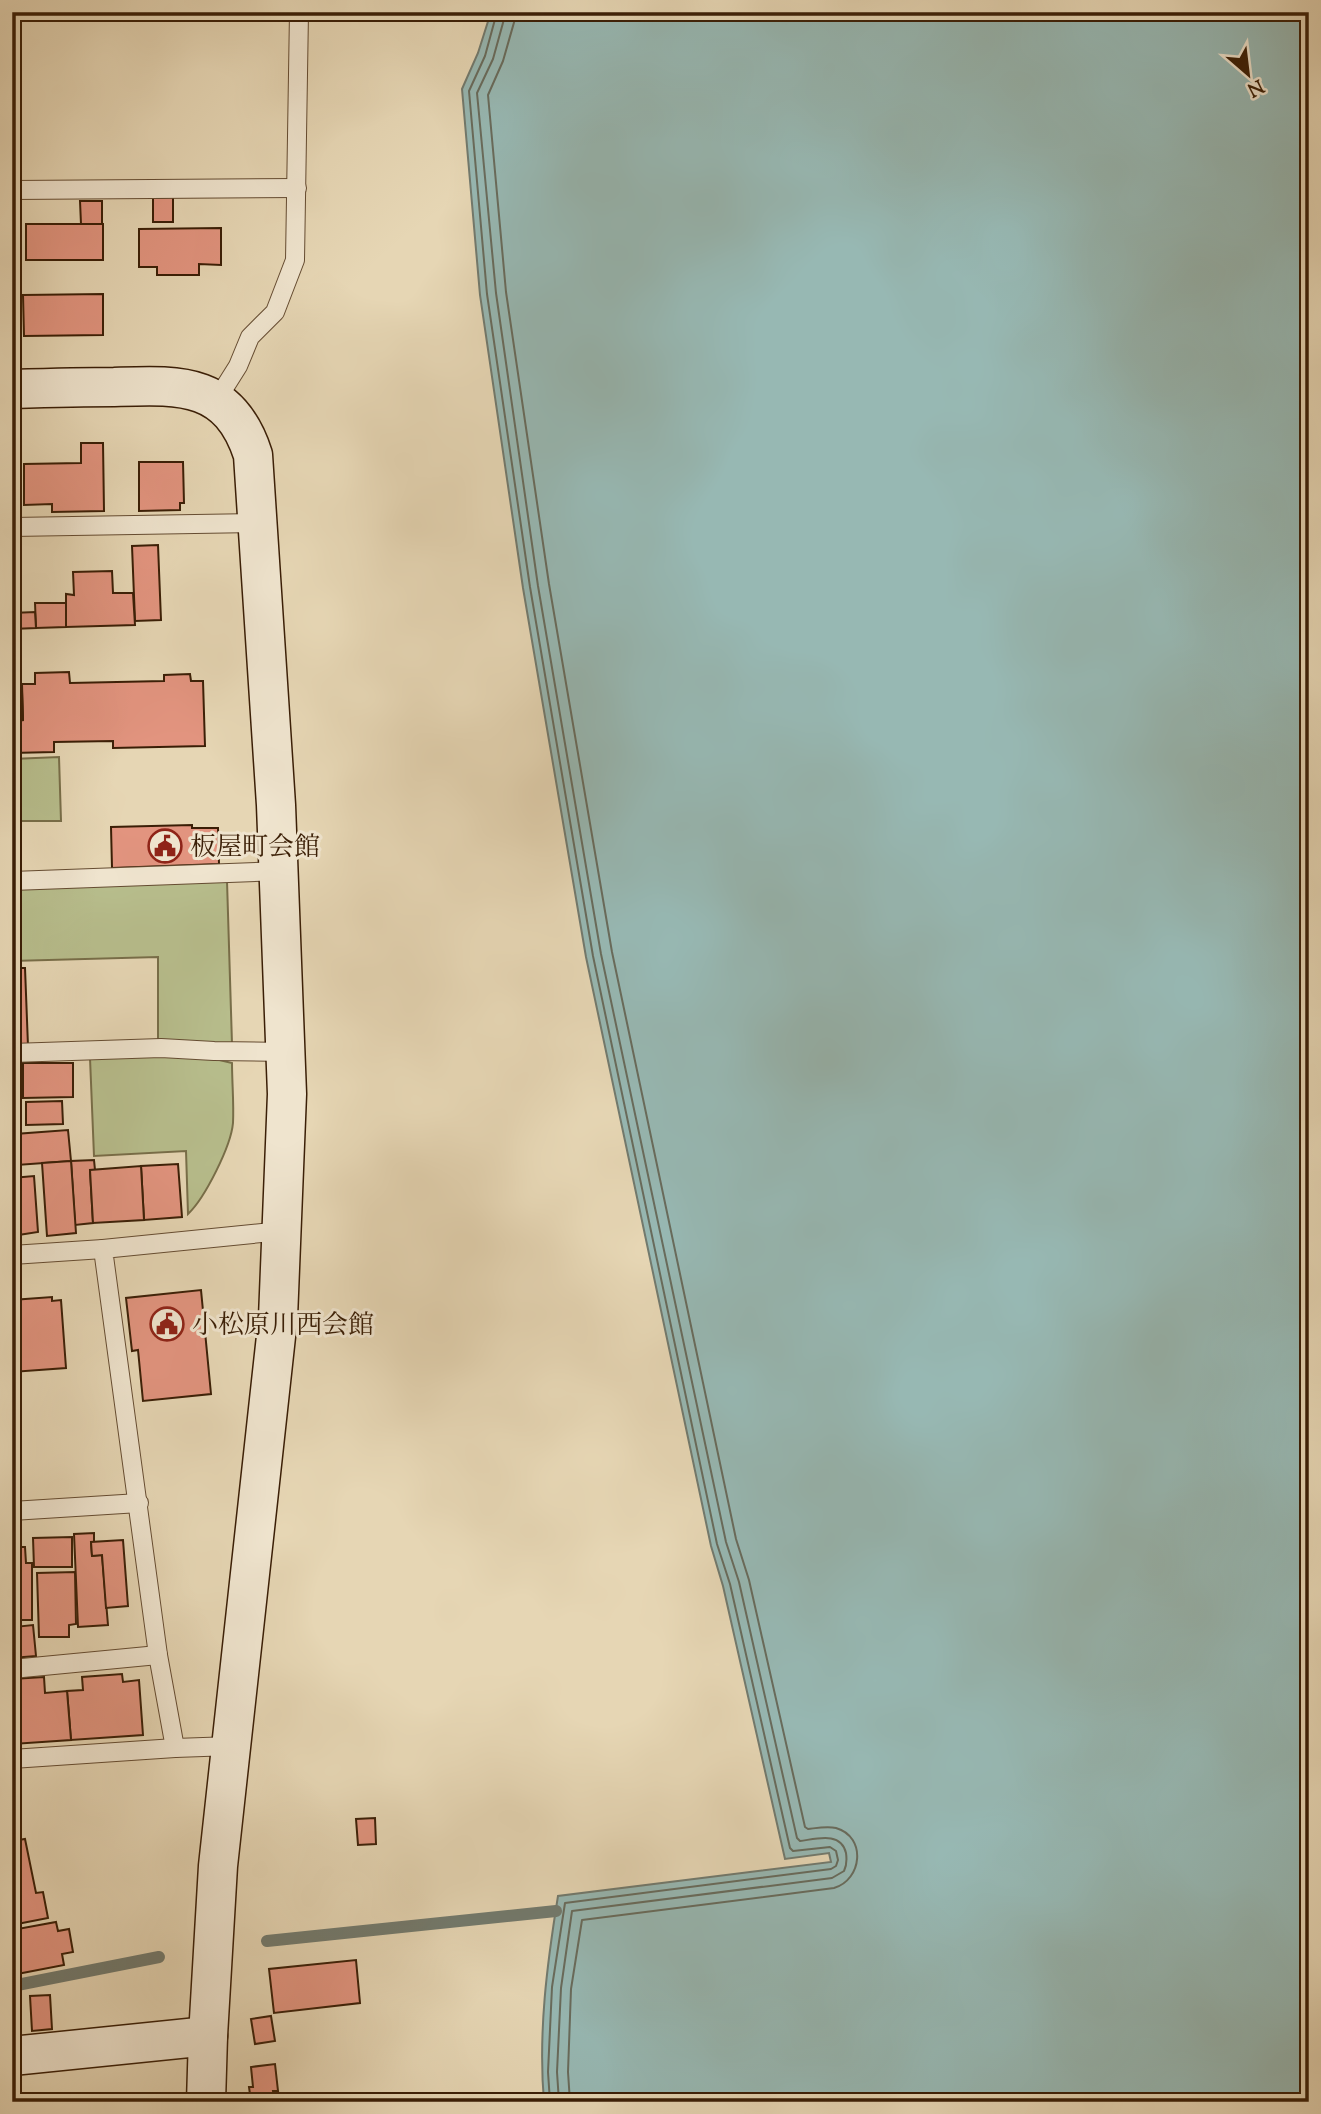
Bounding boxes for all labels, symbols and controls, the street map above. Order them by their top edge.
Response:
north arrow [1212,38,1282,108]
text: N [1242,71,1268,102]
public building icon: 板屋町会館 [146,827,184,865]
place label: 板屋町会館 [190,830,320,867]
public building icon: 小松原川西会館 [148,1305,186,1343]
place label: 小松原川西会館 [192,1308,374,1345]

